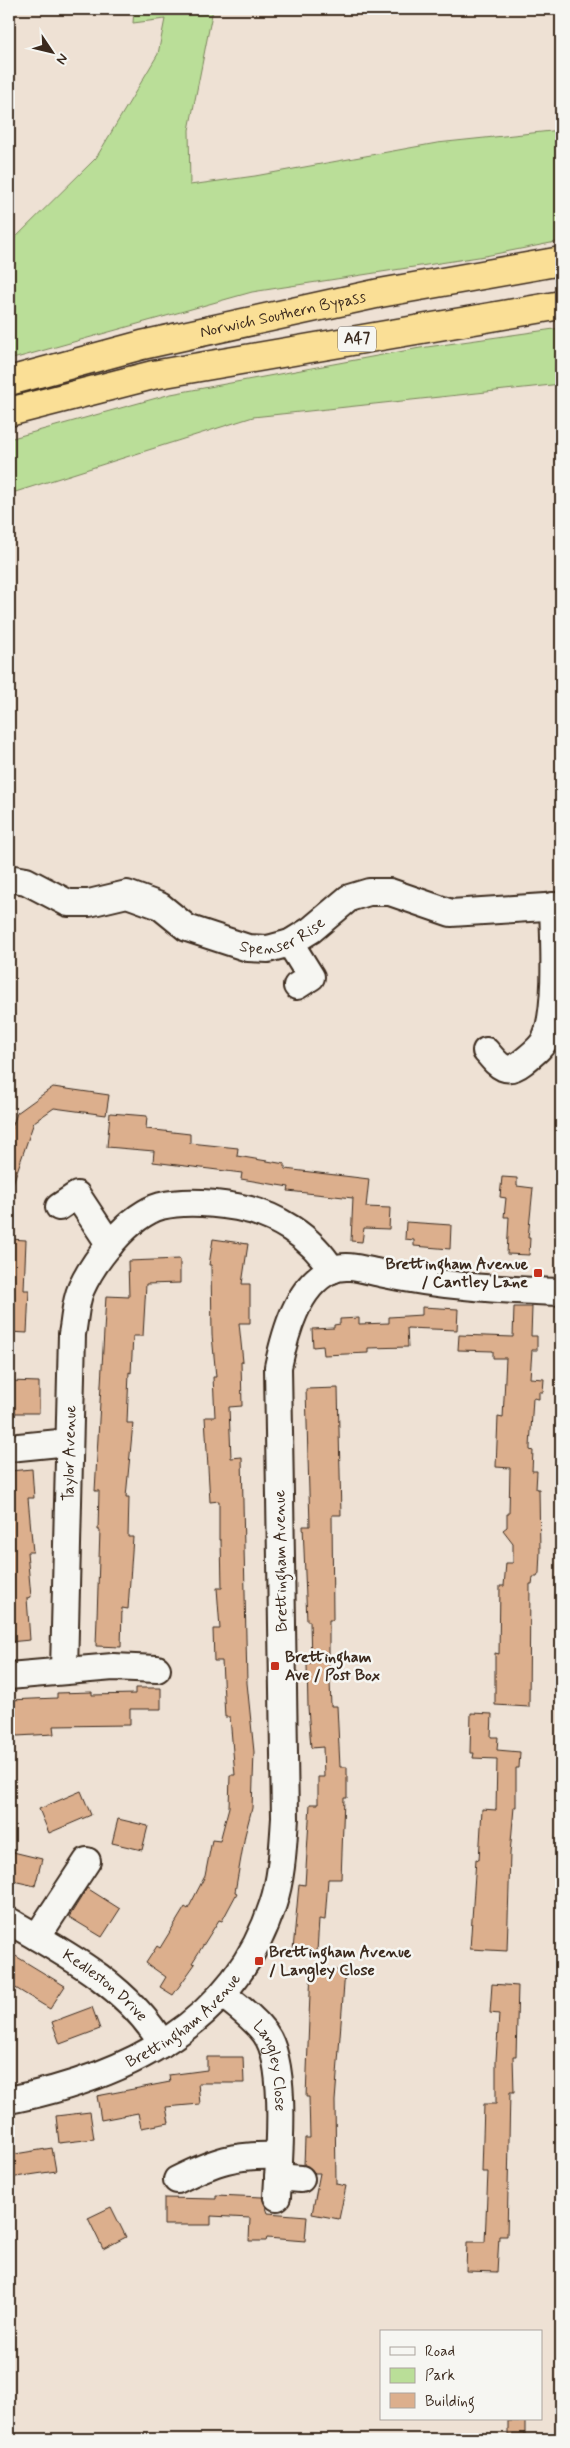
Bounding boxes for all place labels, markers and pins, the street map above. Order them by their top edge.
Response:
place label: Brettingham Avenue / Cantley Lane [386,1254,528,1293]
marker: Brettingham Avenue / Cantley Lane [532,1267,544,1279]
place label: Brettingham Ave / Post Box [285,1647,380,1686]
marker: Brettingham Ave / Post Box [269,1660,281,1672]
place label: Brettingham Avenue / Langley Close [269,1942,412,1983]
marker: Brettingham Avenue / Langley Close [253,1955,265,1967]

